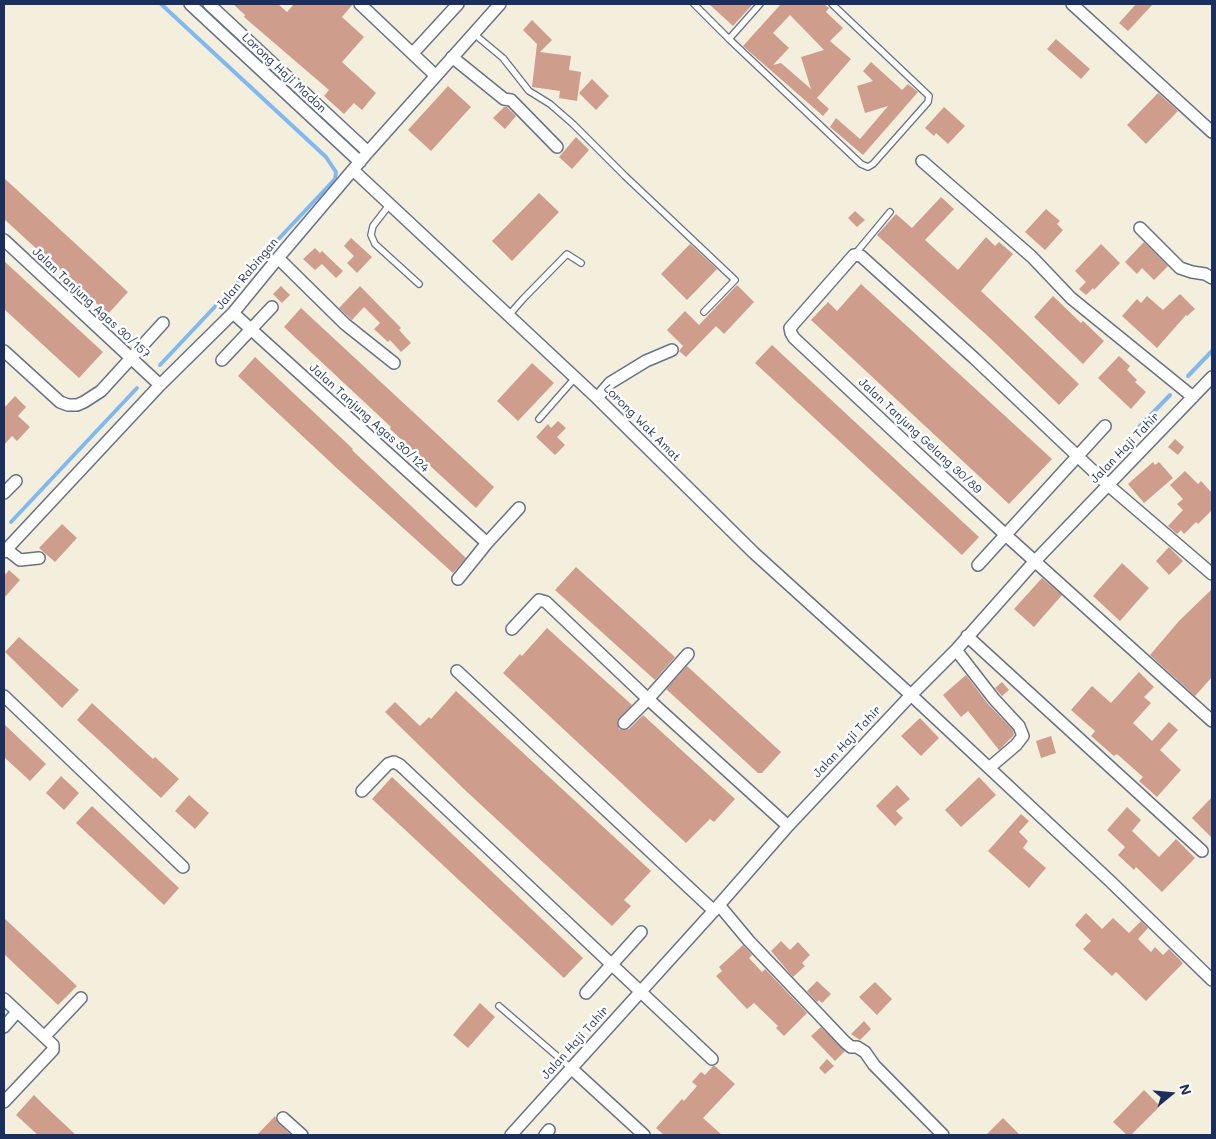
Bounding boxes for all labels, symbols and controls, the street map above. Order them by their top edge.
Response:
street label: Lorong Haji Madon [239,30,329,116]
street label: Jalan Rabingan [213,235,281,313]
street label: Jalan Tanjung Agas 30/157 [29,245,153,361]
street label: Jalan Tanjung Agas 30/124 [306,360,432,476]
street label: Jalan Tanjung Gelang 30/89 [855,375,985,497]
street label: Lorong Wak Amat [601,382,683,464]
street label: Jalan Haji Tahir [1087,409,1163,487]
street label: Jalan Haji Tahir [810,703,884,781]
street label: Jalan Haji Tahir [538,1004,612,1082]
north arrow [1146,1069,1196,1119]
text: N [1175,1082,1196,1097]

